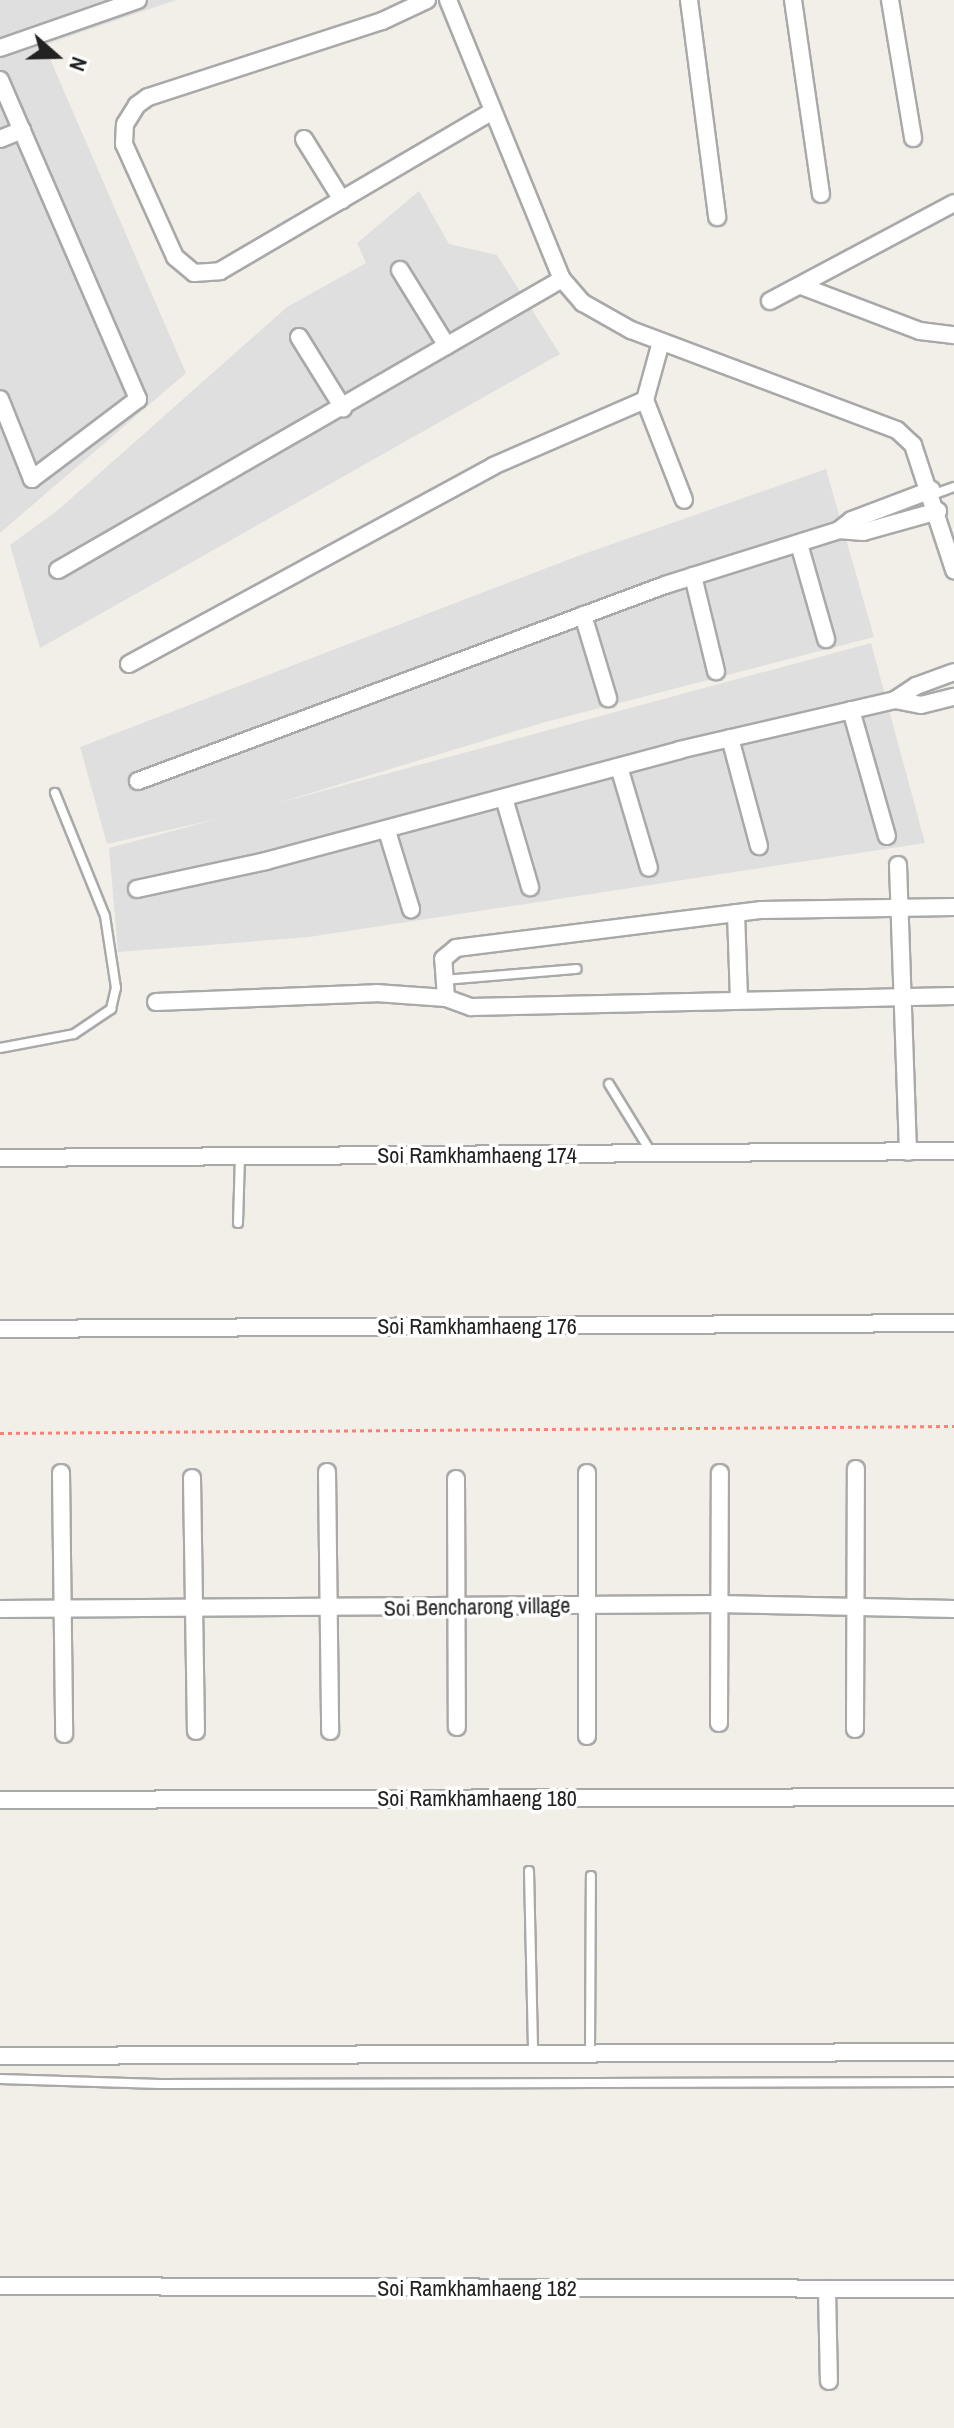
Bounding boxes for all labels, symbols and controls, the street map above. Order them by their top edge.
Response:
north arrow [16,16,96,96]
text: N [62,53,95,75]
street label: Soi Ramkhamhaeng 174 [377,1143,577,1169]
street label: Soi Ramkhamhaeng 176 [377,1314,577,1340]
street label: Soi Bencharong village [384,1592,570,1622]
street label: Soi Ramkhamhaeng 180 [377,1786,577,1812]
street label: Soi Ramkhamhaeng 182 [377,2276,577,2302]

